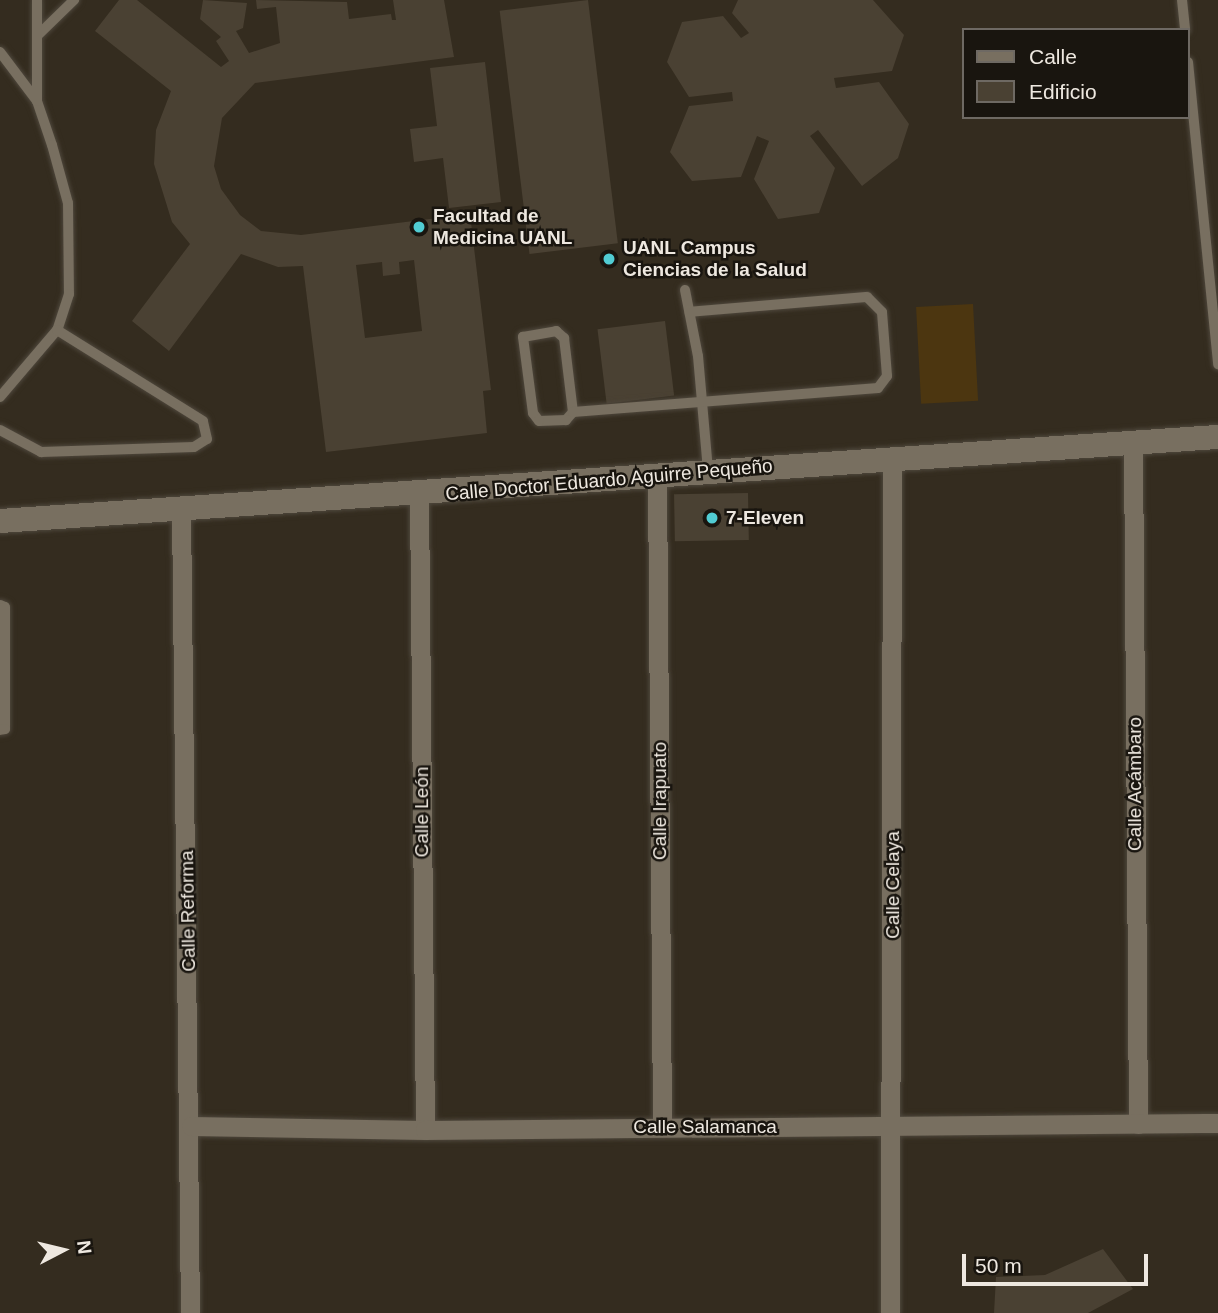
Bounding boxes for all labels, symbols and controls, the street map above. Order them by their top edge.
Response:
legend [962,28,1190,119]
text: Calle [1029,45,1077,68]
text: Edificio [1029,80,1097,103]
place label: Facultad de Medicina UANL [433,205,572,249]
marker: Facultad de Medicina UANL [411,219,427,235]
place label: UANL Campus Ciencias de la Salud [623,237,807,281]
marker: UANL Campus Ciencias de la Salud [601,251,617,267]
street label: Calle Doctor Eduardo Aguirre Pequeño [444,454,774,506]
place label: 7-Eleven [726,507,804,529]
marker: 7-Eleven [704,510,720,526]
street label: Calle Acámbaro [1124,716,1146,852]
street label: Calle Irapuato [649,742,671,860]
street label: Calle León [411,767,433,857]
street label: Calle Celaya [882,831,904,939]
street label: Calle Reforma [176,850,200,972]
street label: Calle Salamanca [633,1116,777,1138]
north arrow [28,1215,98,1285]
text: N [73,1239,96,1255]
scale bar [966,1240,1152,1284]
text: 50 m [975,1254,1022,1277]

